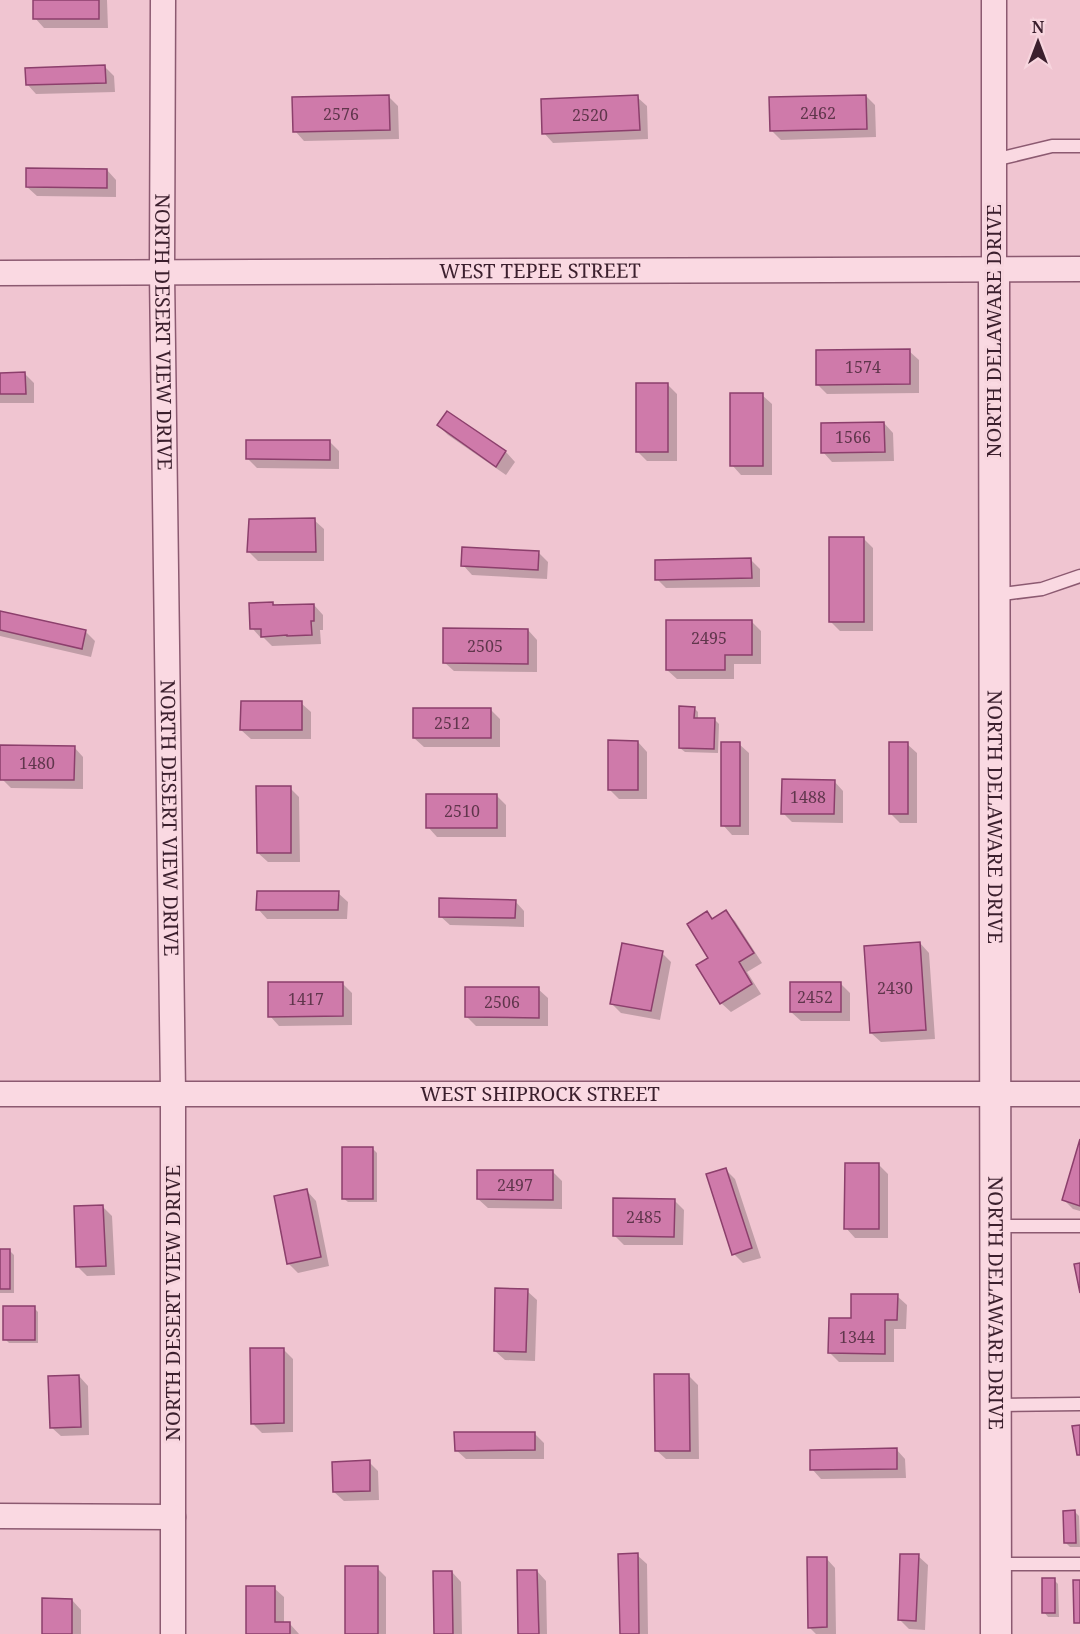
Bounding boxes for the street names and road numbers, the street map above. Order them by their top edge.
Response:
street label: NORTH DESERT VIEW DRIVE [149,194,179,471]
street label: NORTH DELAWARE DRIVE [980,204,1007,458]
street label: WEST TEPEE STREET [439,257,641,284]
street label: NORTH DESERT VIEW DRIVE [154,679,185,957]
street label: NORTH DELAWARE DRIVE [982,690,1009,944]
street label: WEST SHIPROCK STREET [420,1080,660,1107]
street label: NORTH DESERT VIEW DRIVE [159,1165,186,1441]
street label: NORTH DELAWARE DRIVE [982,1176,1010,1430]

